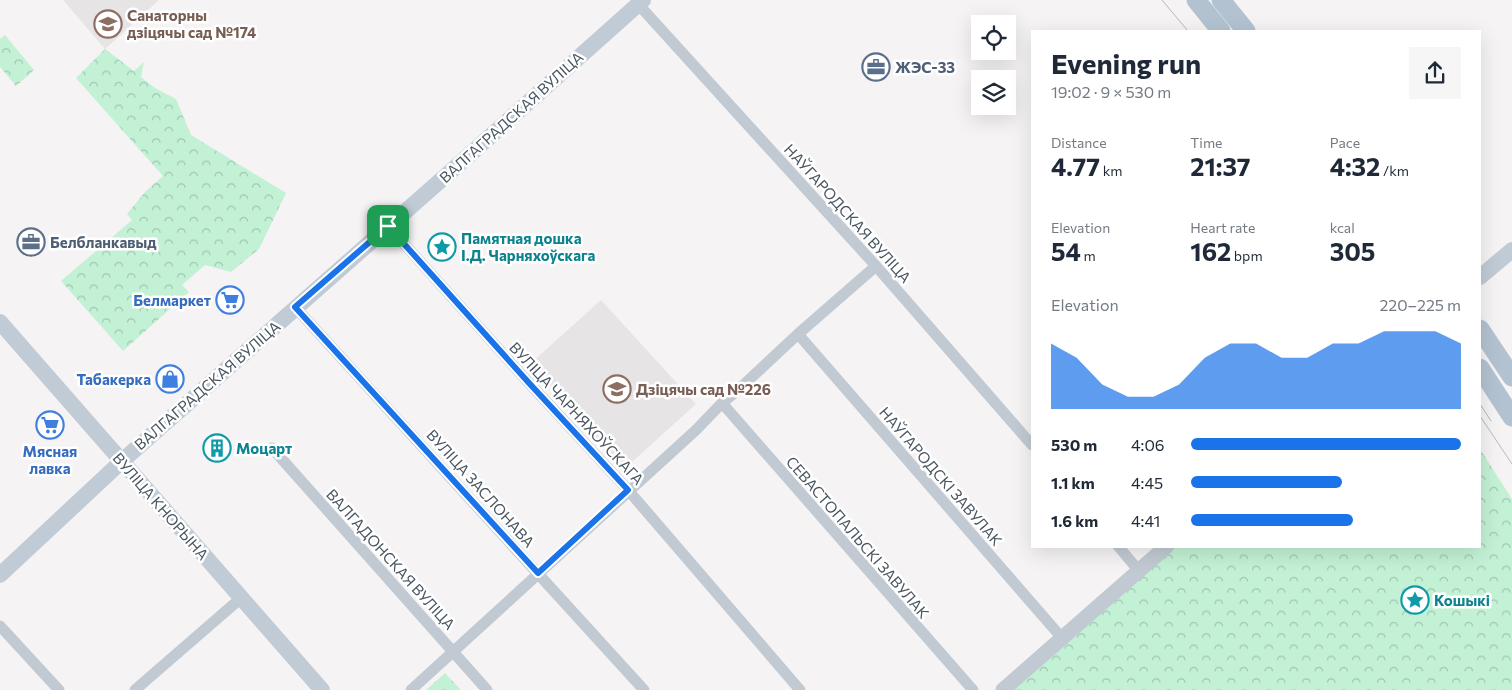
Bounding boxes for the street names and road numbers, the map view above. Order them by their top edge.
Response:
street label: ВАЛГАГРАДСКАЯ ВУЛІЦА [435,48,587,186]
street label: НАЎГАРОДСКАЯ ВУЛІЦА [781,140,915,286]
street label: ВАЛГАГРАДСКАЯ ВУЛІЦА [131,317,283,453]
street label: ВУЛІЦА ЧАРНЯХОЎСКАГА [506,338,648,488]
street label: НАЎГАРОДСКІ ЗАВУЛАК [876,403,1006,549]
street label: ВУЛІЦА ЗАСЛОНАВА [423,425,539,551]
street label: ВУЛІЦА КНОРЫНА [109,449,213,563]
street label: СЕВАСТОПАЛЬСКІ ЗАВУЛАК [783,452,933,622]
street label: ВАЛГАДОНСКАЯ ВУЛІЦА [323,485,459,633]

